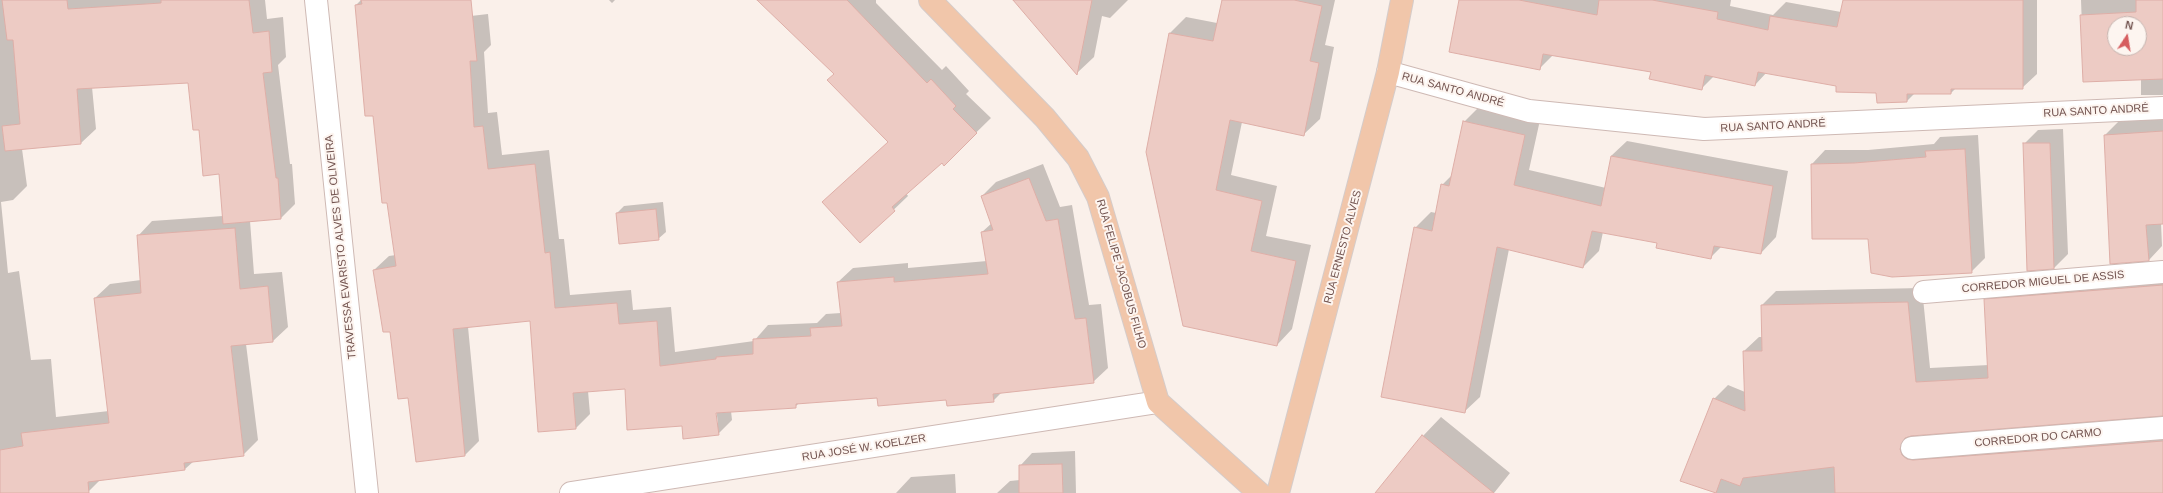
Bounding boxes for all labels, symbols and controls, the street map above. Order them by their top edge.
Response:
north arrow [2107,16,2147,56]
text: N [2124,19,2134,32]
street label: RUA SANTO ANDRÉ [1400,70,1506,110]
street label: RUA SANTO ANDRÉ [2043,102,2149,120]
street label: RUA SANTO ANDRÉ [1720,117,1826,135]
street label: TRAVESSA EVARISTO ALVES DE OLIVEIRA [323,134,359,360]
street label: RUA ERNESTO ALVES [1321,189,1365,305]
street label: RUA FELIPE JACOBUS FILHO [1093,198,1149,350]
street label: CORREDOR MIGUEL DE ASSIS [1961,268,2125,296]
street label: CORREDOR DO CARMO [1974,426,2102,450]
street label: RUA JOSÉ W. KOELZER [801,432,927,464]

